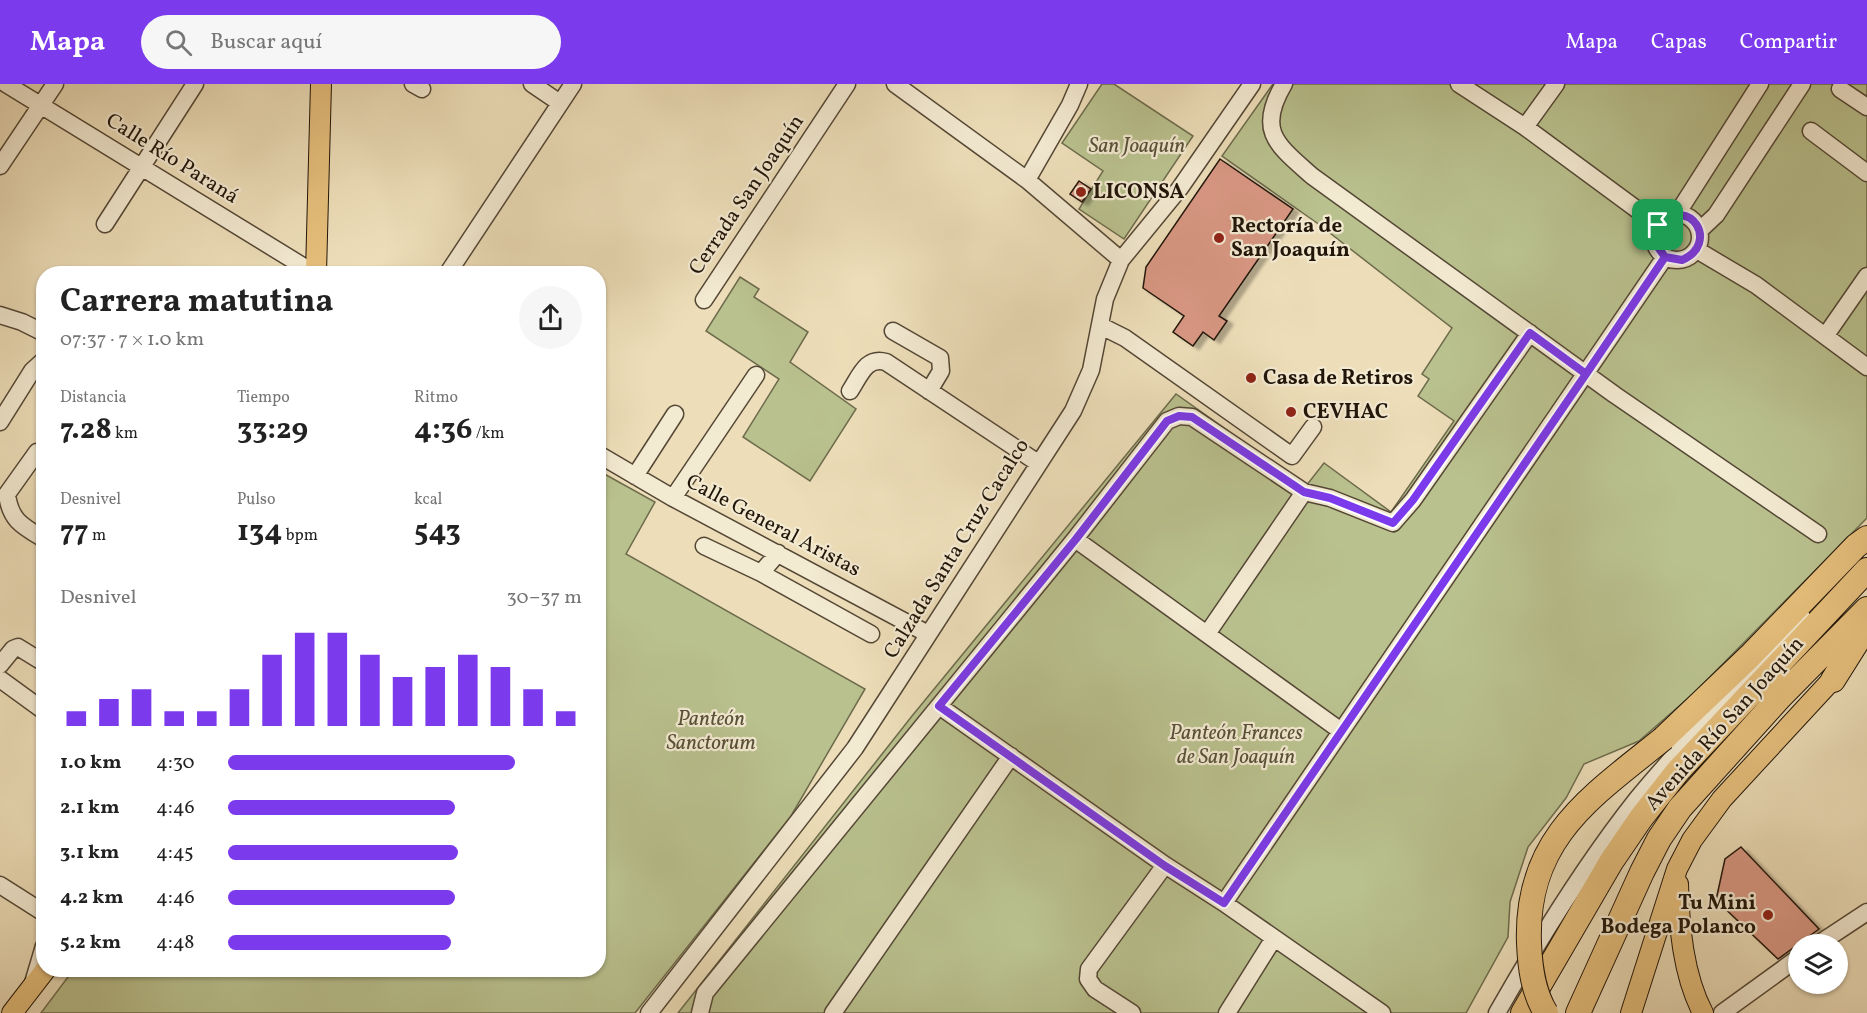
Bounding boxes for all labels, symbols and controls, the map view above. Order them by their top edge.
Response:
search box [141,15,561,69]
text: Mapa [30,23,105,62]
icon: search [162,26,195,59]
text: Buscar aquí [210,27,322,58]
text: Mapa [1566,28,1618,57]
text: Capas [1651,28,1707,57]
text: Compartir [1740,28,1837,57]
street label: Calle Río Paraná [100,106,244,212]
street label: Cerrada San Joaquín [682,109,812,281]
park label: San Joaquín [1089,132,1185,161]
place label: LICONSA [1093,178,1185,207]
marker: LICONSA [1074,185,1088,199]
pin [1632,199,1683,250]
icon: arrive [1641,208,1674,241]
place label: Rectoría de San Joaquín [1231,212,1350,265]
marker: Rectoría de San Joaquín [1212,231,1226,245]
text: Carrera matutina [60,280,334,326]
button: share [519,286,582,349]
text: 07:37 · 7 × 1.0 km [60,326,204,354]
place label: Casa de Retiros [1263,364,1413,393]
marker: Casa de Retiros [1244,371,1258,385]
text: Distancia [60,387,126,409]
text: Tiempo [237,387,290,409]
text: Ritmo [414,387,458,409]
place label: CEVHAC [1303,398,1388,427]
marker: CEVHAC [1284,405,1298,419]
text: 7.28 [60,409,112,451]
text: 33:29 [237,409,308,451]
text: 4:36 [414,409,472,451]
text: km [112,423,138,445]
text: /km [472,423,504,445]
street label: Calzada Santa Cruz Cacalco [877,433,1037,665]
street label: Calle General Aristas [680,468,866,584]
text: Desnivel [60,489,121,511]
text: Pulso [237,489,275,511]
text: kcal [414,489,442,511]
text: 77 [60,511,89,553]
text: 134 [237,511,283,553]
text: 543 [414,511,461,553]
text: m [89,525,106,547]
text: bpm [283,525,318,547]
text: Desnivel [60,584,136,612]
text: 30–37 m [507,584,582,612]
street label: Avenida Río San Joaquín [1639,631,1811,817]
park label: Panteón Sanctorum [666,705,756,758]
park label: Panteón Frances de San Joaquín [1169,719,1303,772]
text: 1.0 km [60,749,122,777]
text: 4:30 [156,749,195,777]
text: 2.1 km [60,794,120,822]
text: 4:46 [156,794,195,822]
text: 3.1 km [60,839,119,867]
text: 4:45 [156,839,194,867]
text: 4.2 km [60,884,124,912]
text: 4:46 [156,884,195,912]
place label: Tu Mini Bodega Polanco [1600,889,1756,942]
marker: Tu Mini Bodega Polanco [1761,908,1775,922]
text: 5.2 km [60,929,121,957]
text: 4:48 [156,929,194,957]
map controls [1788,934,1848,994]
button: layers [1788,934,1848,994]

